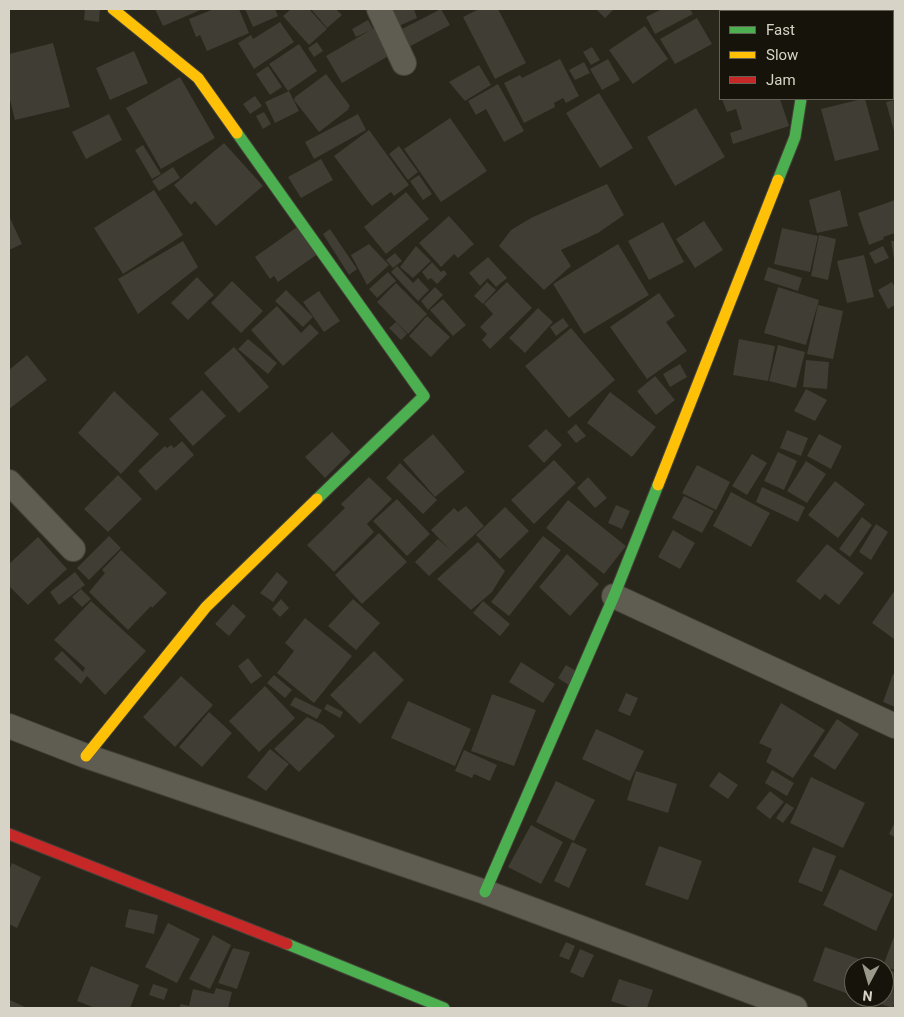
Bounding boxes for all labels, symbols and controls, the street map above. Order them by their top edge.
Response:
legend [719,10,894,100]
text: Fast [766,21,795,39]
text: Slow [766,46,798,64]
text: Jam [766,71,796,89]
north arrow [844,957,894,1007]
text: N [862,987,873,1004]

